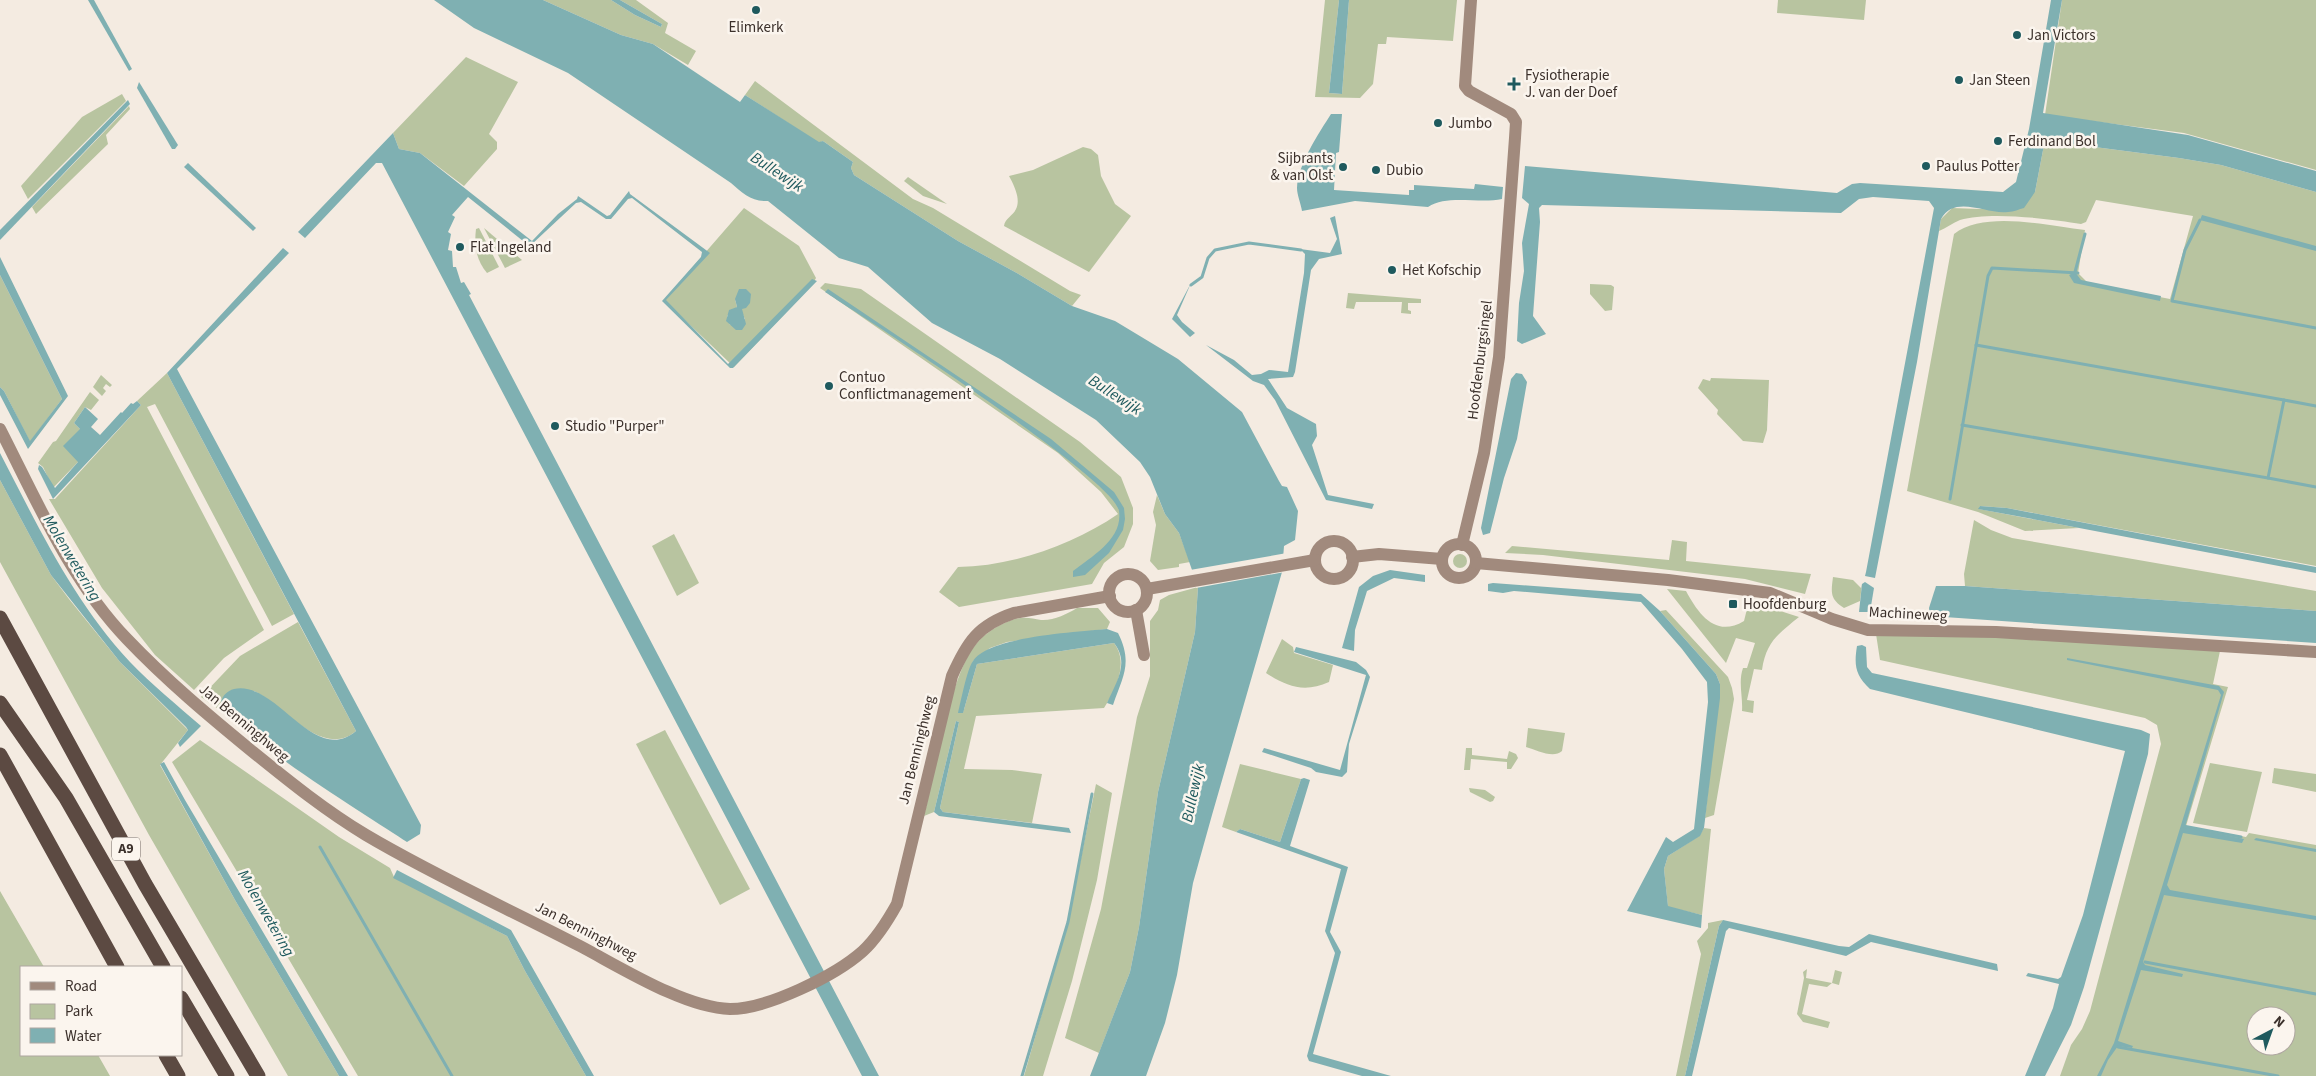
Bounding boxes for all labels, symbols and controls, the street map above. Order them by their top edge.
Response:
marker: Elimkerk [750,4,762,16]
place label: Elimkerk [728,17,784,38]
place label: Jan Victors [2027,25,2096,46]
marker: Jan Victors [2011,29,2023,41]
place label: Fysiotherapie J. van der Doef [1525,65,1618,103]
place label: Jan Steen [1969,70,2031,91]
marker: Jan Steen [1953,74,1965,86]
marker: Fysiotherapie J. van der Doef [1507,77,1521,91]
place label: Jumbo [1448,113,1492,134]
marker: Jumbo [1432,117,1444,129]
place label: Ferdinand Bol [2008,131,2096,152]
marker: Ferdinand Bol [1992,135,2004,147]
water label: Bullewijk [746,147,808,198]
place label: Sijbrants & van Olst [1271,148,1333,186]
place label: Paulus Potter [1936,156,2020,177]
place label: Dubio [1386,160,1424,181]
marker: Paulus Potter [1920,160,1932,172]
marker: Sijbrants & van Olst [1337,161,1349,173]
marker: Dubio [1370,164,1382,176]
place label: Flat Ingeland [470,237,552,258]
marker: Flat Ingeland [454,241,466,253]
place label: Het Kofschip [1402,260,1481,281]
marker: Het Kofschip [1386,264,1398,276]
street label: Hoofdenburgsingel [1462,299,1498,421]
place label: Contuo Conflictmanagement [839,367,971,405]
water label: Bullewijk [1084,370,1146,421]
marker: Contuo Conflictmanagement [823,380,835,392]
place label: Studio "Purper" [565,416,665,437]
marker: Studio "Purper" [549,420,561,432]
water label: Molenwetering [38,511,106,605]
place label: Hoofdenburg [1743,594,1827,615]
marker: Hoofdenburg [1727,598,1739,610]
street label: Machineweg [1868,601,1948,627]
street label: Jan Benninghweg [194,679,294,767]
street label: Jan Benninghweg [893,693,941,807]
water label: Bullewijk [1176,761,1210,824]
road number: A9 [112,838,140,861]
water label: Molenwetering [232,865,300,961]
street label: Jan Benninghweg [531,896,641,966]
legend [20,966,182,1056]
text: Road [65,976,97,997]
text: Park [65,1001,94,1022]
north arrow [2246,1006,2296,1056]
text: N [2269,1011,2289,1033]
text: Water [65,1026,102,1047]

